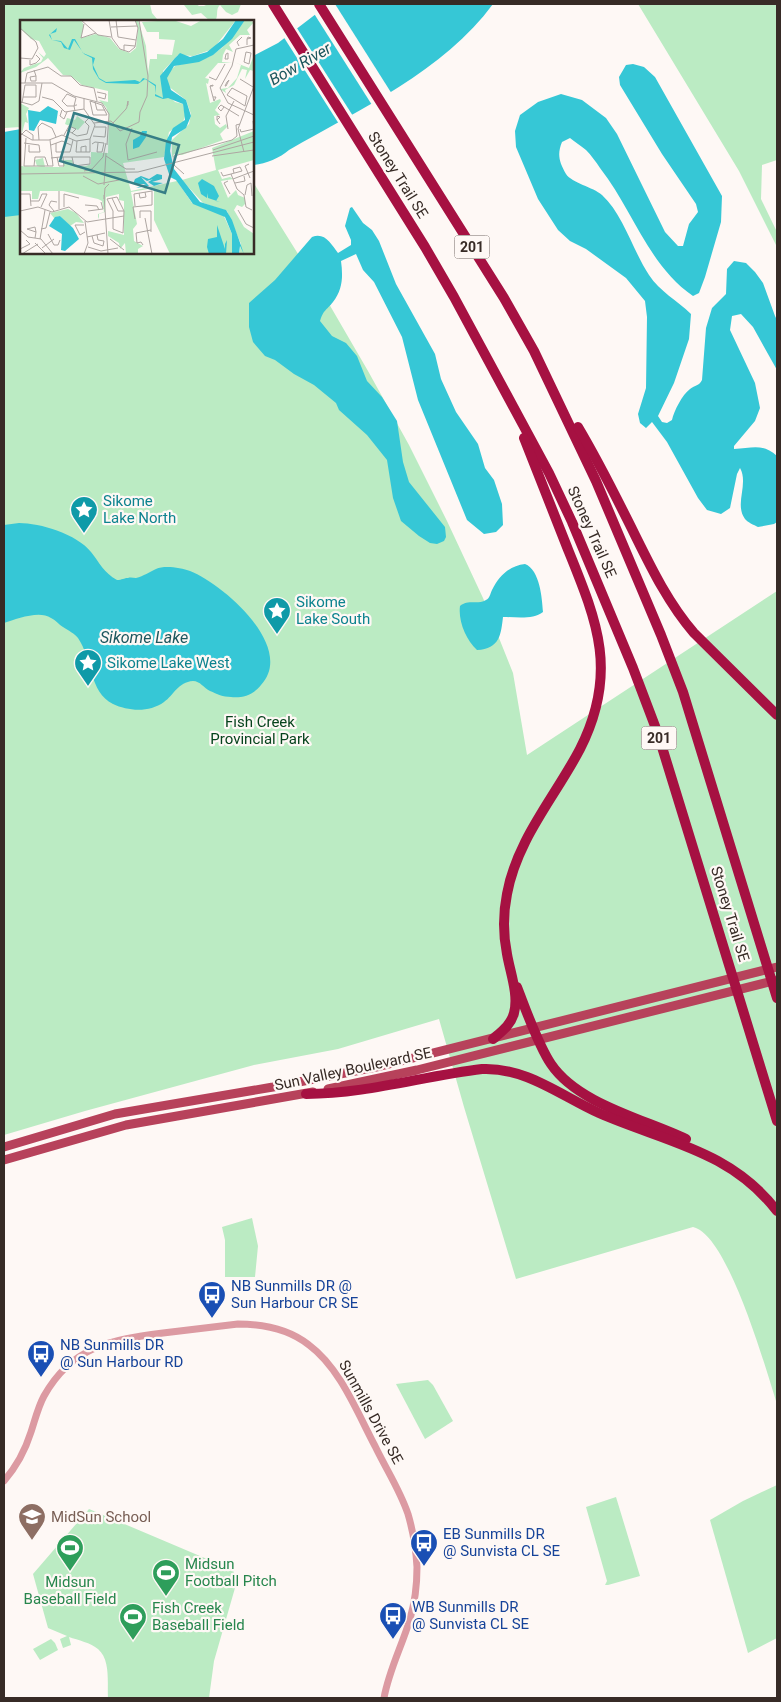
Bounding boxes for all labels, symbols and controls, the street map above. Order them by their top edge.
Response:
inset map [20,20,254,254]
water label: Bow River [266,38,335,89]
street label: Stoney Trail SE [364,128,432,222]
road number: 201 [454,236,490,258]
street label: Stoney Trail SE [564,483,620,581]
place label: Sikome Lake North [103,492,176,527]
place icon: Sikome Lake North [69,495,99,534]
place label: Sikome Lake South [296,593,370,628]
place icon: Sikome Lake South [262,596,292,635]
water label: Sikome Lake [100,628,188,647]
place icon: Sikome Lake West [73,648,103,687]
place label: Sikome Lake West [107,654,230,672]
park label: Fish Creek Provincial Park [210,713,310,748]
road number: 201 [642,726,676,750]
street label: Stoney Trail SE [707,864,753,964]
street label: Sun Valley Boulevard SE [273,1043,434,1094]
place label: NB Sunmills DR @ Sun Harbour CR SE [231,1277,359,1312]
bus stop icon: NB Sunmills DR @ Sun Harbour CR SE [197,1280,227,1319]
place label: NB Sunmills DR @ Sun Harbour RD [60,1336,183,1371]
bus stop icon: NB Sunmills DR @ Sun Harbour RD [26,1339,56,1378]
street label: Sunmills Drive SE [335,1357,407,1467]
school or university icon: MidSun School [17,1502,47,1541]
place label: MidSun School [51,1508,151,1526]
place label: EB Sunmills DR @ Sunvista CL SE [443,1525,561,1560]
bus stop icon: EB Sunmills DR @ Sunvista CL SE [409,1528,439,1567]
sports icon: Midsun Baseball Field [55,1533,85,1572]
place label: Midsun Football Pitch [185,1555,277,1590]
sports icon: Midsun Football Pitch [151,1558,181,1597]
place label: Midsun Baseball Field [24,1573,116,1608]
place label: WB Sunmills DR @ Sunvista CL SE [412,1598,530,1633]
place label: Fish Creek Baseball Field [152,1599,245,1634]
bus stop icon: WB Sunmills DR @ Sunvista CL SE [378,1601,408,1640]
sports icon: Fish Creek Baseball Field [118,1602,148,1641]

